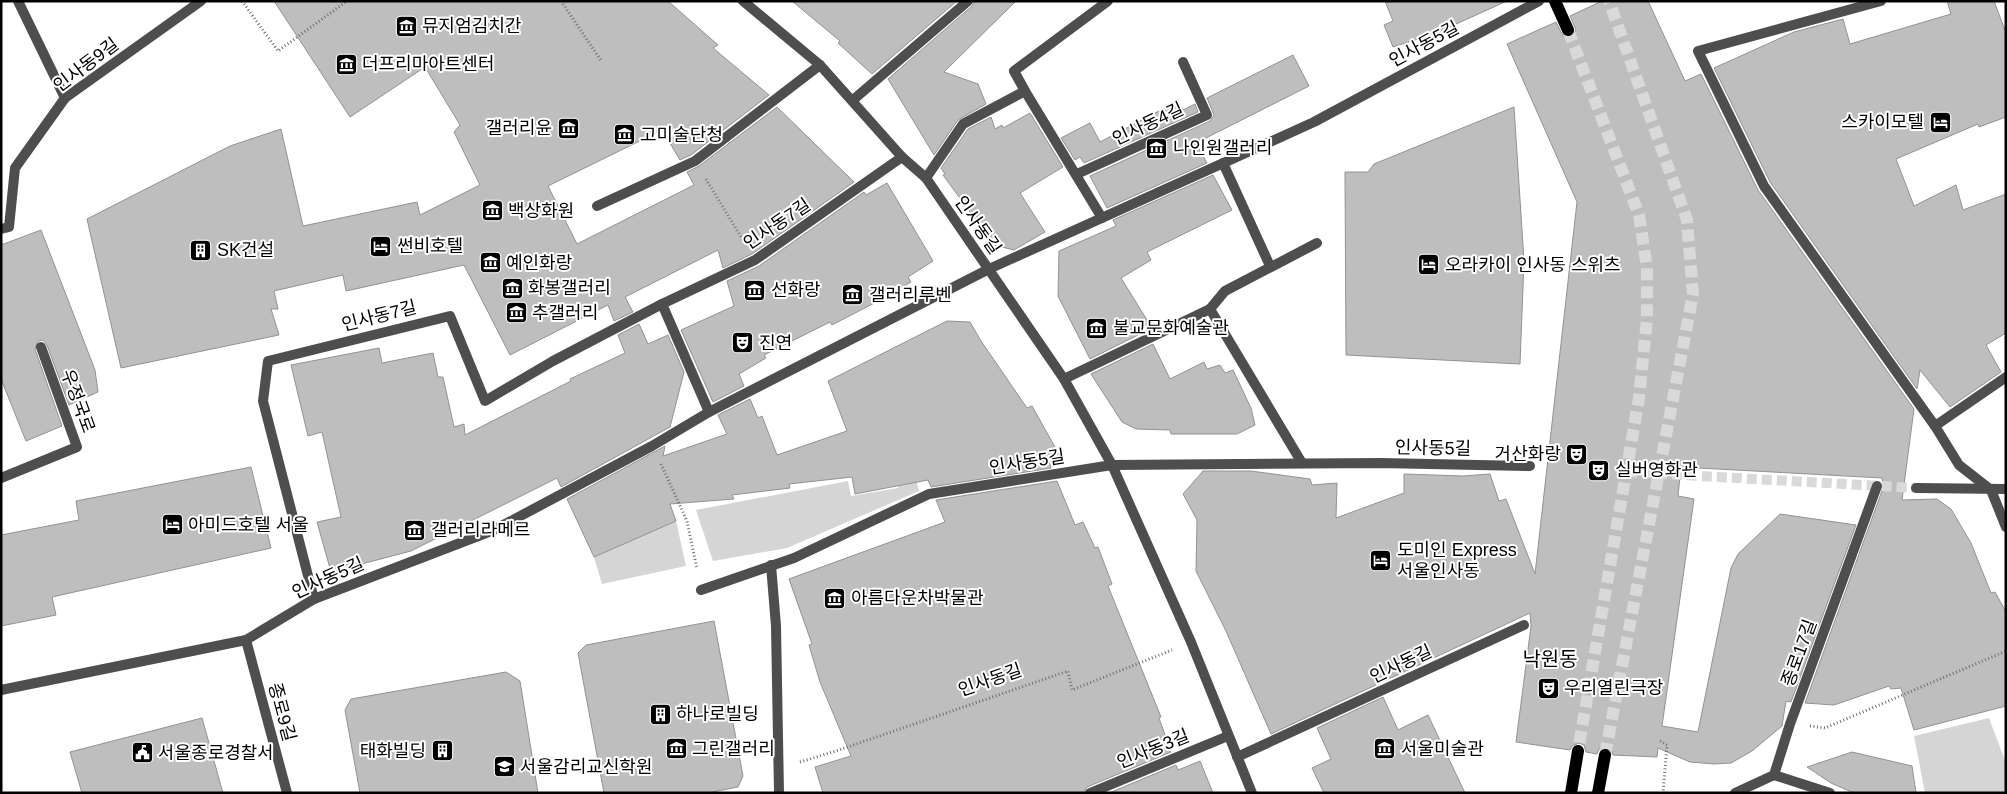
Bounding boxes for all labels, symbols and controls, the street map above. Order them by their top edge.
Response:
museum icon: 뮤지엄김치간 [394,14,418,38]
place label: 뮤지엄김치간 [422,16,521,36]
street label: 인사동5길 [1386,17,1462,71]
street label: 인사동9길 [50,34,122,96]
museum icon: 더프리마아트센터 [334,52,358,76]
place label: 더프리마아트센터 [362,54,494,74]
street label: 인사동4길 [1109,99,1187,149]
hotel icon: 스카이모텔 [1928,110,1952,134]
place label: 스카이모텔 [1841,112,1924,132]
museum icon: 갤러리윤 [556,116,580,140]
place label: 갤러리윤 [486,118,552,138]
museum icon: 고미술단청 [612,123,636,147]
place label: 고미술단청 [640,125,723,145]
museum icon: 나인원갤러리 [1145,136,1169,160]
place label: 나인원갤러리 [1173,138,1272,158]
street label: 인사동길 [951,192,1005,258]
street label: 인사동7길 [740,194,814,254]
museum icon: 백상화원 [480,199,504,223]
place label: 백상화원 [508,201,574,221]
hotel icon: 썬비호텔 [369,234,393,258]
place label: 썬비호텔 [397,236,463,256]
building icon: SK건설 [189,238,213,262]
place label: SK건설 [217,240,274,260]
museum icon: 예인화랑 [478,251,502,275]
place label: 예인화랑 [506,253,572,273]
hotel icon: 오라카이 인사동 스위츠 [1417,253,1441,277]
place label: 오라카이 인사동 스위츠 [1445,255,1621,275]
museum icon: 화봉갤러리 [500,276,524,300]
place label: 화봉갤러리 [528,278,611,298]
museum icon: 선화랑 [743,278,767,302]
place label: 선화랑 [771,280,821,300]
museum icon: 갤러리루벤 [841,283,865,307]
place label: 갤러리루벤 [869,285,952,305]
street label: 인사동7길 [340,297,418,335]
museum icon: 추갤러리 [504,301,528,325]
place label: 추갤러리 [532,303,598,323]
museum icon: 불교문화예술관 [1085,316,1109,340]
place label: 불교문화예술관 [1113,318,1229,338]
theatre icon: 진연 [731,331,755,355]
place label: 진연 [759,333,792,353]
street label: 우정국로 [57,366,99,436]
street label: 인사동5길 [1395,437,1471,459]
theatre icon: 거산화랑 [1565,442,1589,466]
place label: 거산화랑 [1495,444,1561,464]
street label: 인사동5길 [988,446,1066,478]
theatre icon: 실버영화관 [1587,458,1611,482]
place label: 실버영화관 [1615,460,1698,480]
hotel icon: 아미드호텔 서울 [160,513,184,537]
place label: 아미드호텔 서울 [188,515,309,535]
museum icon: 갤러리라메르 [403,518,427,542]
place label: 갤러리라메르 [431,520,530,540]
place label: 도미인 Express 서울인사동 [1397,540,1517,581]
hotel icon: 도미인 Express 서울인사동 [1369,548,1393,572]
street label: 인사동5길 [289,553,367,603]
museum icon: 아름다운차박물관 [823,586,847,610]
place label: 아름다운차박물관 [851,588,984,608]
street label: 종로17길 [1778,617,1820,689]
street label: 인사동길 [1367,641,1435,687]
district label: 낙원동 [1522,648,1578,670]
street label: 인사동길 [955,660,1025,700]
theatre icon: 우리열린극장 [1536,676,1560,700]
place label: 우리열린극장 [1564,678,1663,698]
street label: 종로9길 [265,681,299,743]
building icon: 하나로빌딩 [648,702,672,726]
place label: 하나로빌딩 [676,704,759,724]
street label: 인사동3길 [1114,725,1192,773]
museum icon: 그린갤러리 [664,737,688,761]
museum icon: 서울미술관 [1373,737,1397,761]
building icon: 태화빌딩 [430,739,454,763]
place label: 그린갤러리 [692,739,775,759]
place label: 서울미술관 [1401,739,1484,759]
public building icon: 서울종로경찰서 [130,741,154,765]
place label: 태화빌딩 [360,741,426,761]
place label: 서울종로경찰서 [158,743,274,763]
school or university icon: 서울감리교신학원 [492,755,516,779]
place label: 서울감리교신학원 [520,757,652,777]

